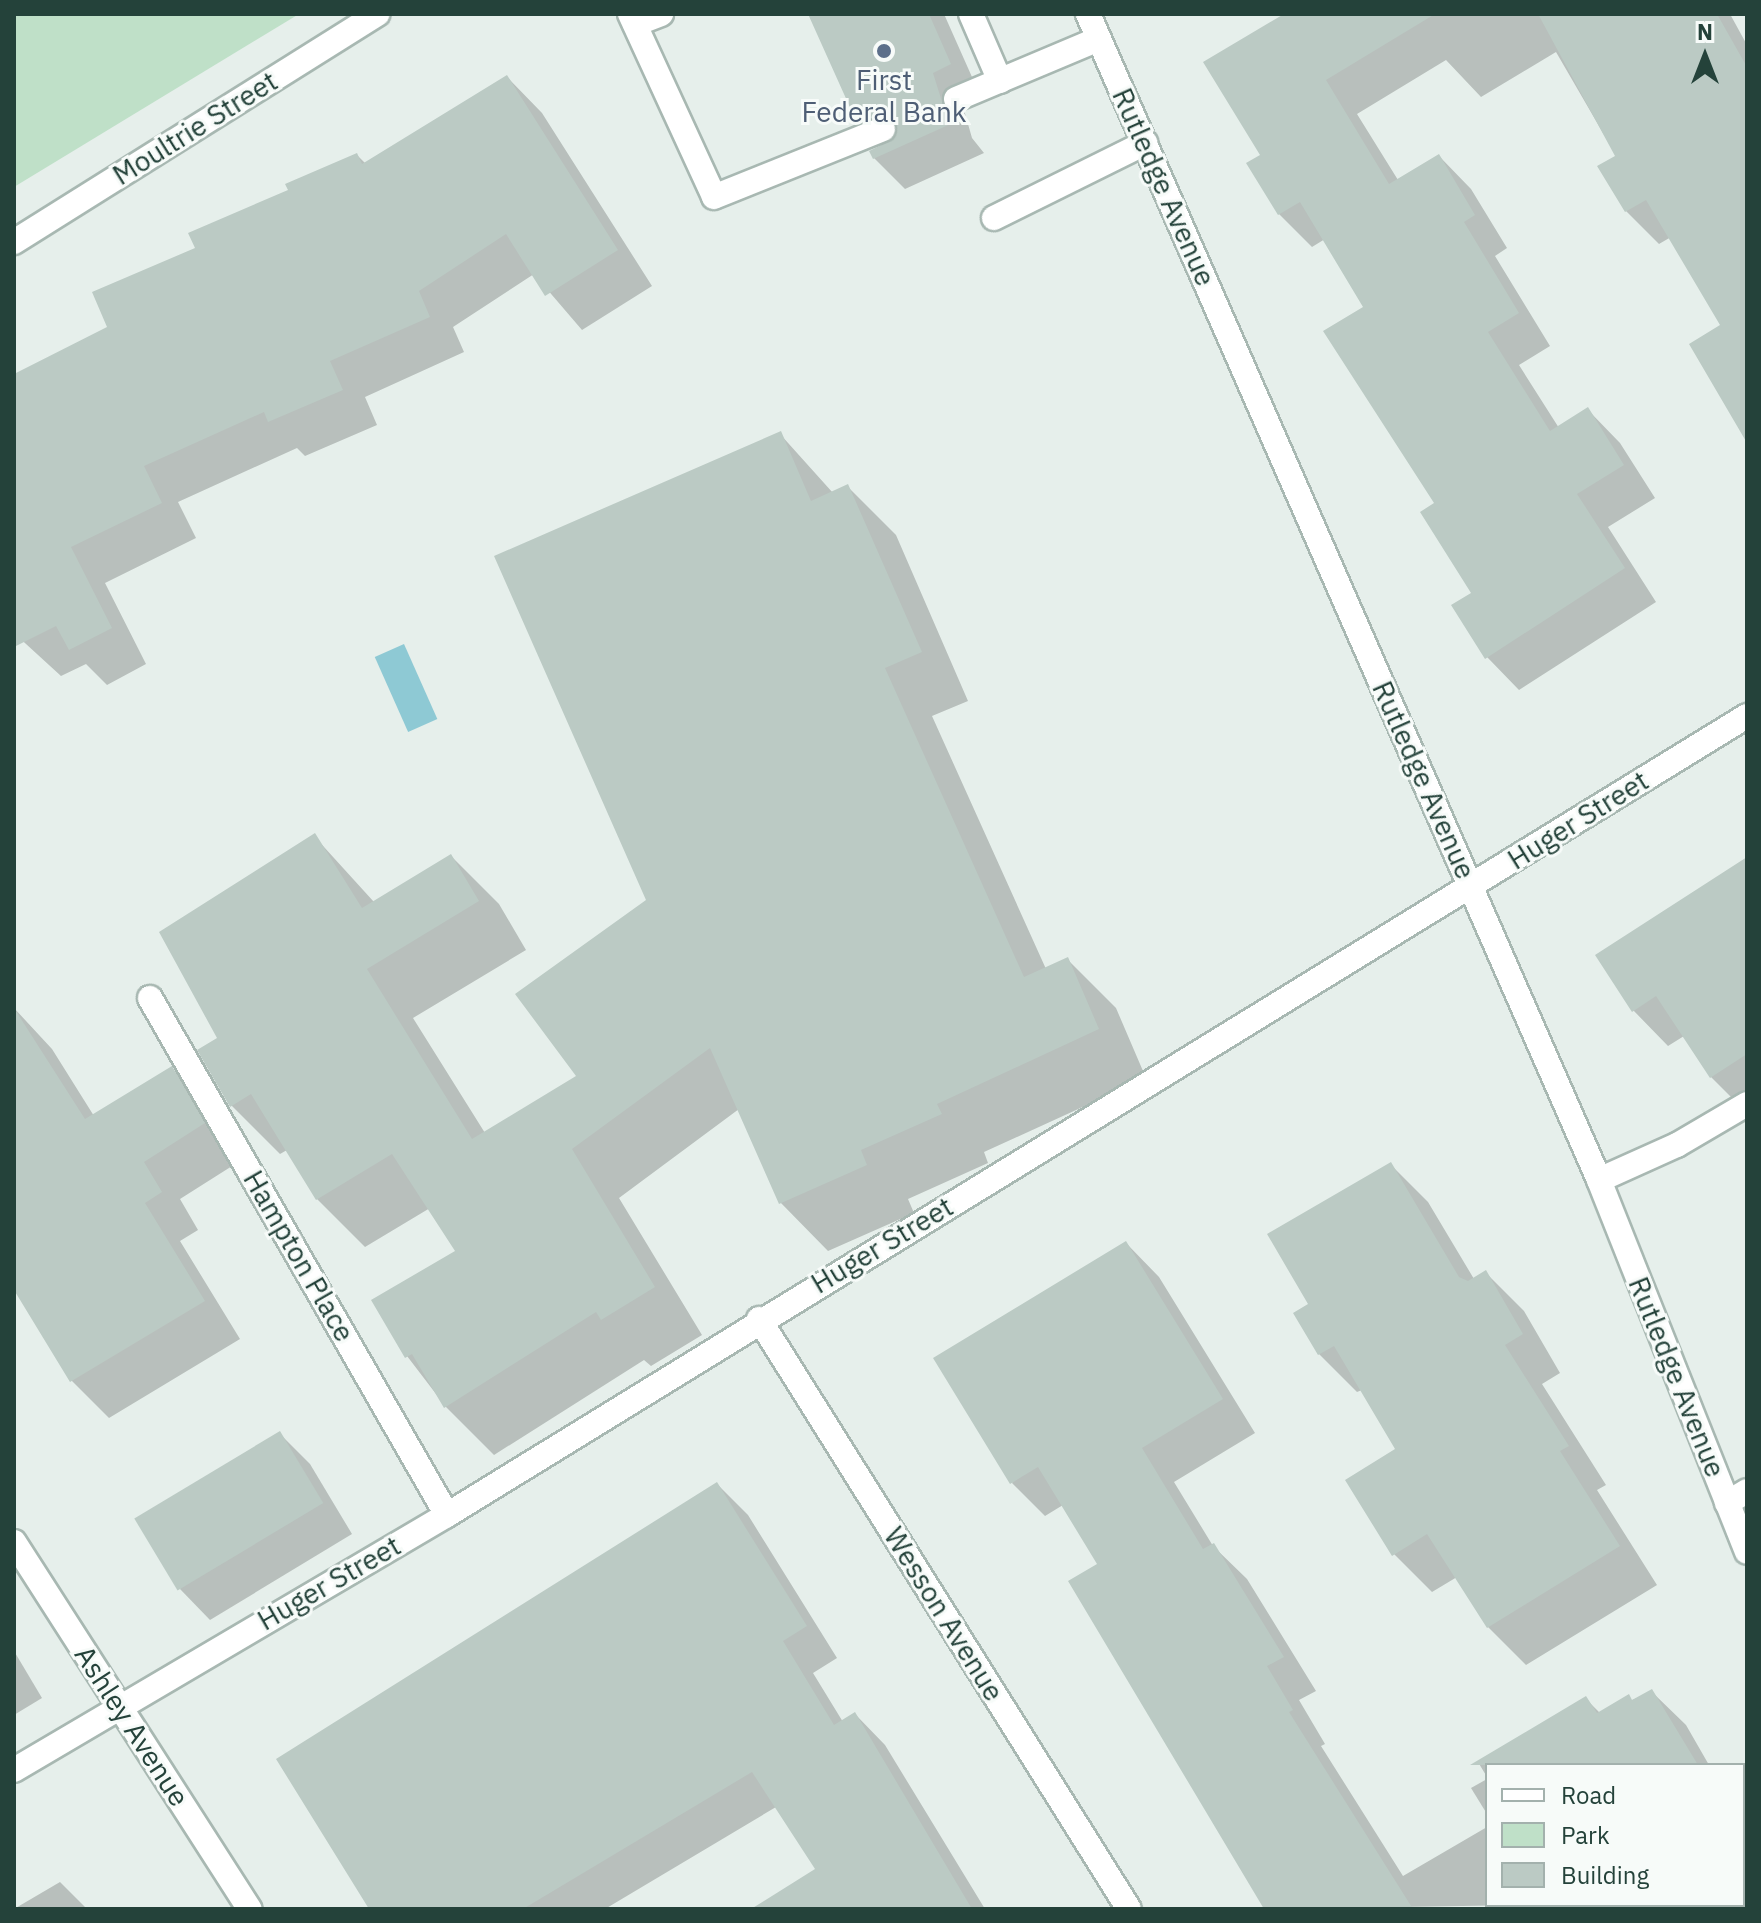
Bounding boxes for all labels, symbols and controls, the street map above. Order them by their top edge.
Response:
north arrow [1665,16,1745,96]
text: N [1697,17,1713,46]
marker: First Federal Bank [875,42,893,60]
place label: First Federal Bank [801,63,967,129]
street label: Moultrie Street [107,64,283,192]
street label: Rutledge Avenue [1105,83,1223,291]
street label: Rutledge Avenue [1365,676,1483,884]
street label: Huger Street [1502,764,1654,876]
street label: Hampton Place [236,1164,362,1348]
street label: Huger Street [805,1190,959,1300]
street label: Rutledge Avenue [1622,1272,1732,1482]
street label: Wesson Avenue [877,1521,1011,1707]
street label: Huger Street [252,1529,406,1637]
street label: Ashley Avenue [68,1640,196,1812]
legend [1485,1763,1745,1907]
text: Road [1561,1779,1616,1811]
text: Park [1561,1819,1610,1851]
text: Building [1561,1859,1649,1891]

